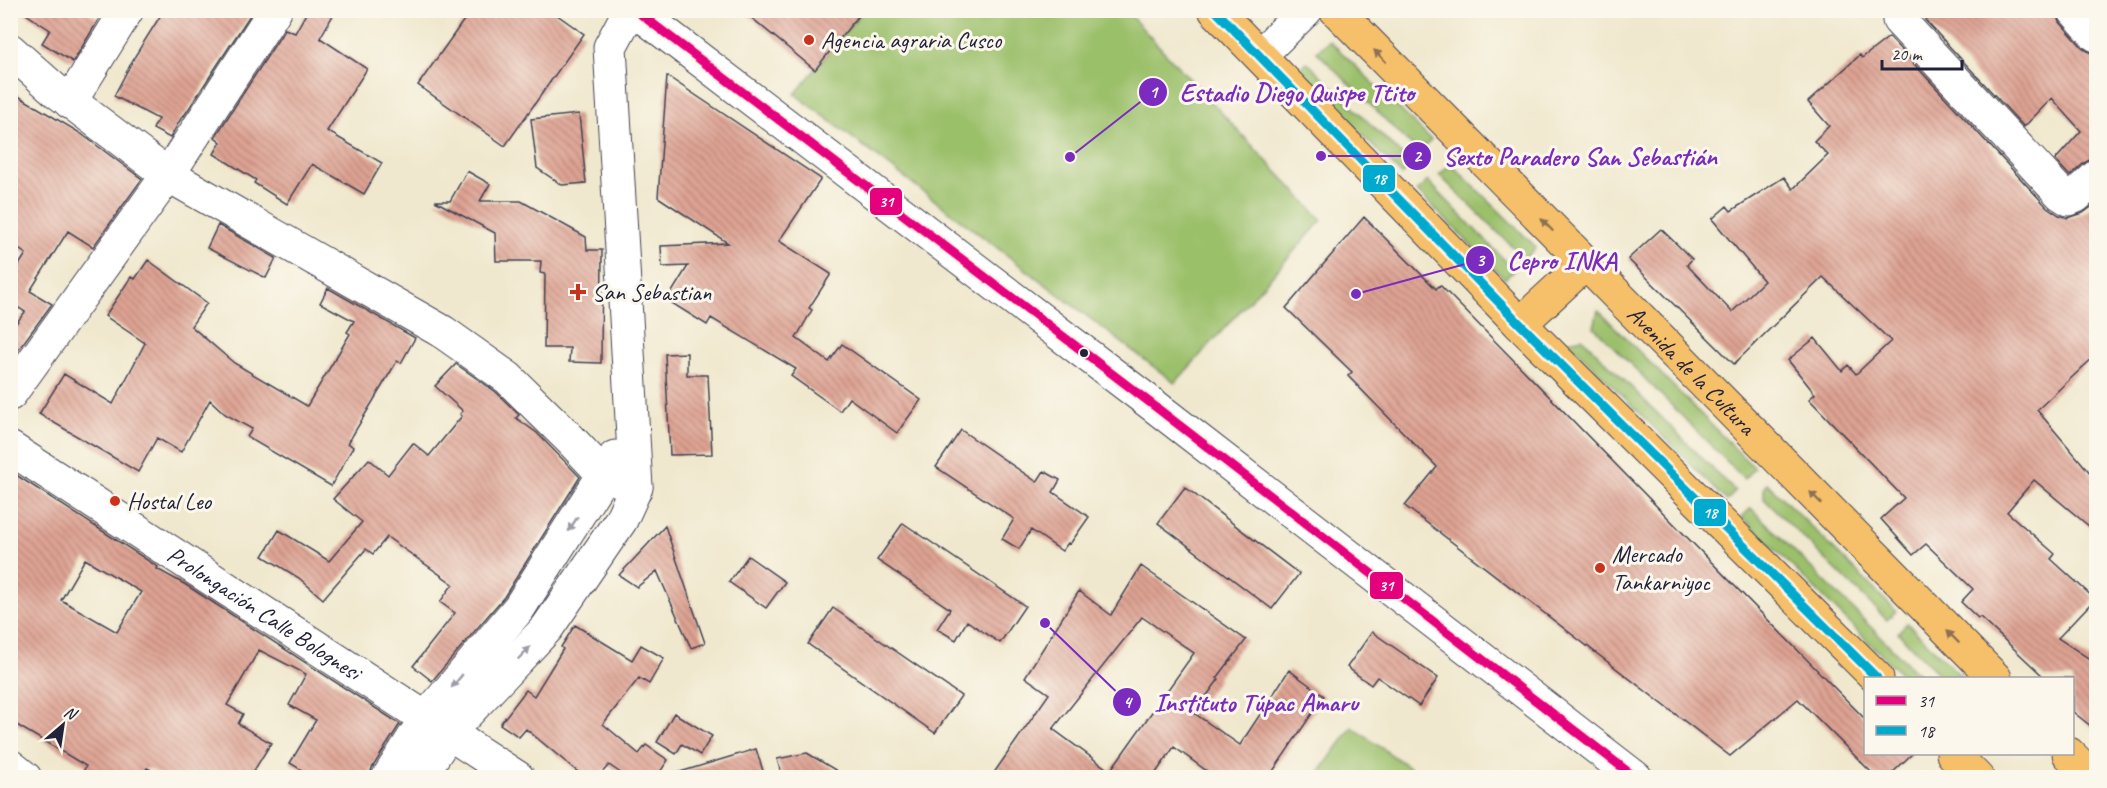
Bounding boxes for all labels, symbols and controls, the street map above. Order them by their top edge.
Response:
place label: Agencia agraria Cusco [821,25,1003,55]
marker: Agencia agraria Cusco [802,33,816,47]
scale bar [1882,33,1962,71]
text: 20 m [1891,43,1924,65]
one-way arrow [1374,49,1388,63]
callout: Estadio Diego Quispe Ttito [1138,70,1427,114]
text: Estadio Diego Quispe Ttito [1180,76,1417,109]
text: 1 [1149,81,1159,103]
callout: Sexto Paradero San Sebastián [1402,134,1729,178]
text: Sexto Paradero San Sebastián [1443,140,1718,173]
text: 2 [1413,145,1423,167]
line badge: 18 [1362,164,1396,193]
text: 18 [1372,169,1388,189]
line badge: 31 [869,187,903,216]
text: 31 [879,192,895,212]
one-way arrow [1540,218,1554,232]
callout: Cepro INKA [1465,238,1629,282]
text: Cepro INKA [1507,244,1618,277]
text: 3 [1476,249,1486,271]
place label: San Sebastian [592,277,712,307]
marker: San Sebastian [569,283,587,301]
street label: Avenida de la Cultura [1621,299,1763,442]
unlabelled marker [1078,347,1090,359]
place label: Hostal Leo [127,486,213,516]
one-way arrow [1810,492,1824,506]
marker: Hostal Leo [108,494,122,508]
line badge: 18 [1693,498,1727,527]
text: 18 [1703,503,1719,523]
one-way arrow [567,516,579,532]
street label: Prolongación Calle Bolognesi [162,539,369,689]
place label: Mercado Tankarniyoc [1612,539,1711,597]
marker: Mercado Tankarniyoc [1593,561,1607,575]
line badge: 31 [1369,571,1404,600]
text: 31 [1379,576,1395,596]
one-way arrow [1947,630,1961,644]
one-way arrow [517,645,531,660]
one-way arrow [451,673,464,689]
legend [1864,677,2074,755]
callout: Instituto Túpac Amaru [1112,680,1371,724]
text: Instituto Túpac Amaru [1154,686,1360,719]
text: 31 [1918,690,1935,712]
text: 4 [1123,691,1133,713]
north arrow [33,695,93,755]
text: N [61,702,82,725]
text: 18 [1918,720,1936,742]

